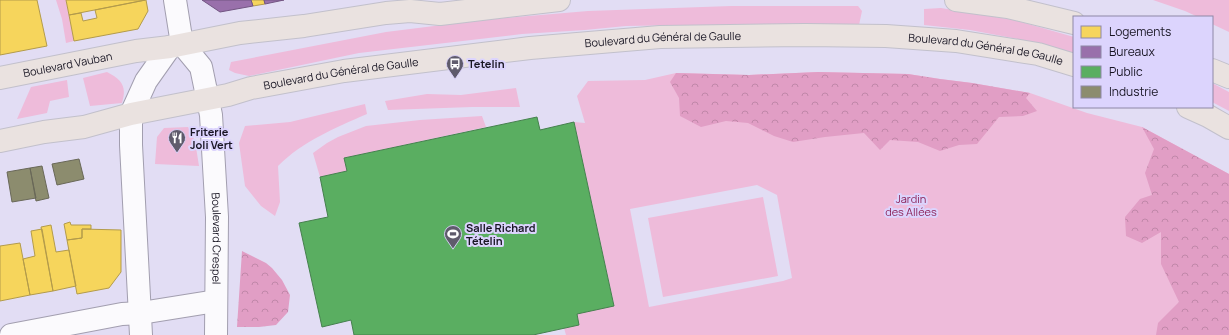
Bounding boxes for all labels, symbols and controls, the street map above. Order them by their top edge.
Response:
legend [1073,16,1213,108]
text: Logements [1109,23,1171,40]
street label: Boulevard du Général de Gaulle [584,28,742,50]
street label: Boulevard du Général de Gaulle [908,30,1066,68]
text: Bureaux [1109,43,1155,60]
street label: Boulevard Vauban [22,48,113,80]
street label: Boulevard du Général de Gaulle [262,54,420,93]
bus stop icon: Tetelin [445,54,465,79]
place label: Tetelin [468,56,505,71]
text: Public [1109,63,1143,80]
text: Industrie [1109,83,1158,100]
place label: Friterie Joli Vert [190,124,233,152]
restaurant icon: Friterie Joli Vert [167,128,187,153]
park label: Jardin des Allées [885,191,937,219]
street label: Boulevard Crespel [209,192,225,285]
place label: Salle Richard Tételin [466,220,536,248]
sports icon: Salle Richard Tételin [443,224,463,249]

